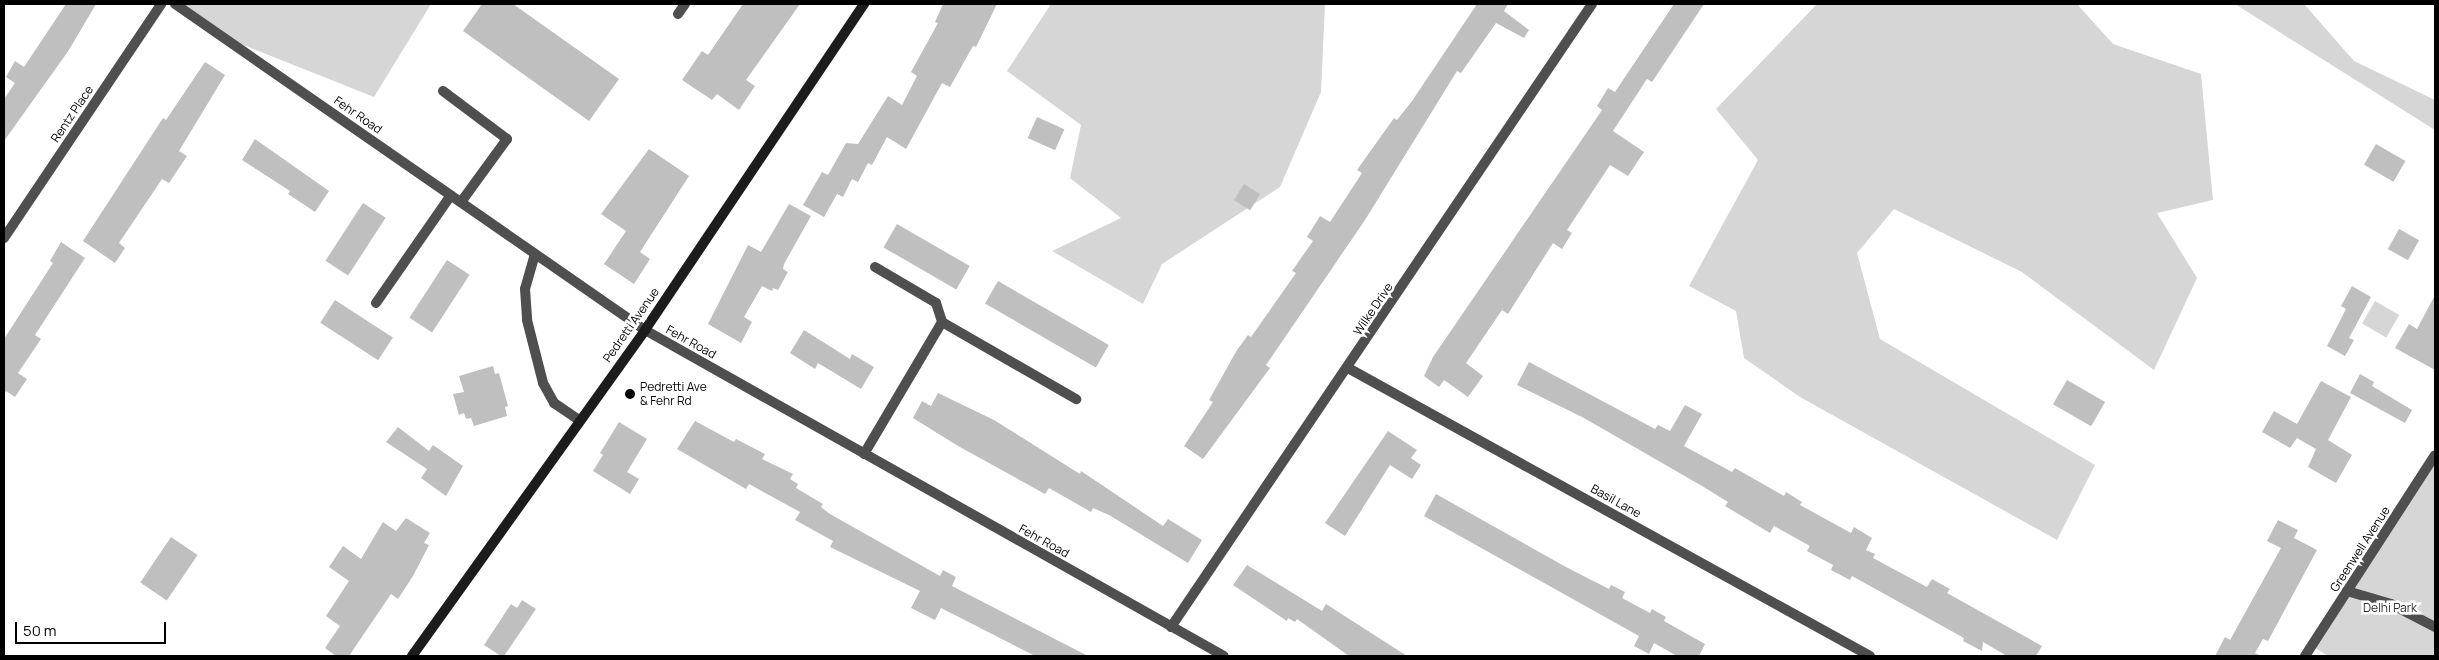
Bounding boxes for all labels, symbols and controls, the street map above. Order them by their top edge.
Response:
street label: Rentz Place [48,83,96,145]
street label: Fehr Road [331,93,385,137]
street label: Wilke Drive [1350,280,1396,338]
street label: Pedretti Avenue [600,285,662,365]
street label: Fehr Road [663,322,719,362]
place label: Pedretti Ave & Fehr Rd [640,380,707,408]
marker: Pedretti Ave & Fehr Rd [624,388,636,400]
street label: Basil Lane [1588,481,1644,521]
street label: Greenwell Avenue [2327,504,2393,594]
street label: Fehr Road [1016,521,1072,561]
park label: Delhi Park [2363,601,2417,615]
scale bar [18,612,169,644]
text: 50 m [23,620,57,641]

